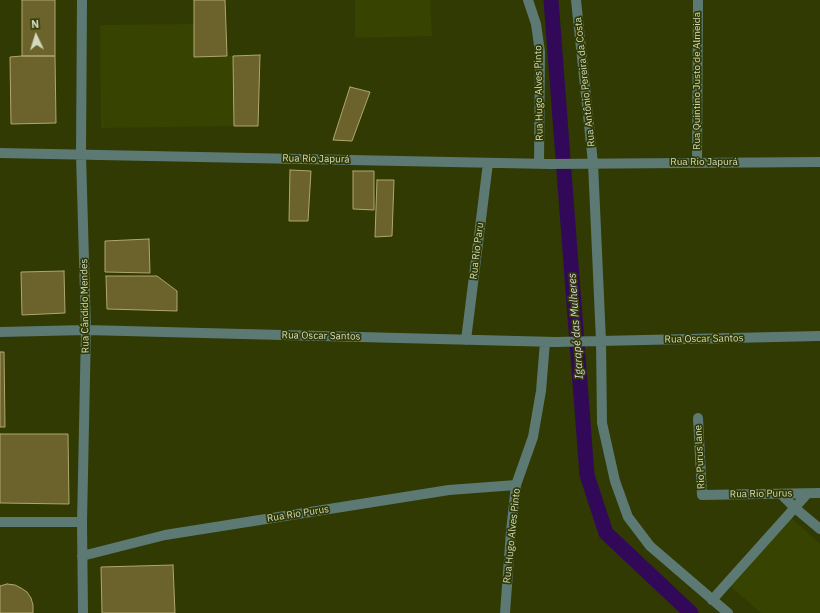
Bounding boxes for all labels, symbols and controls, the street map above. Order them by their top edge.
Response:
street label: Rua Quintino Justo de Almeida [691,12,703,150]
north arrow [16,16,56,56]
text: N [31,17,40,31]
street label: Rua Antônio Pereira da Costa [572,17,598,147]
street label: Rua Hugo Alves Pinto [532,45,546,141]
street label: Rua Rio Japurá [282,152,350,166]
street label: Rua Rio Japurá [670,156,738,168]
street label: Rua Rio Paru [468,222,486,280]
street label: Rua Cândido Mendes [78,259,92,353]
water label: Igarapé das Mulheres [566,273,586,379]
street label: Rua Oscar Santos [281,329,361,343]
street label: Rua Oscar Santos [664,332,744,346]
street label: Rio Purus lane [692,425,708,489]
street label: Rua Rio Purus [730,487,792,501]
street label: Rua Hugo Alves Pinto [501,488,523,584]
street label: Rua Rio Purus [266,503,330,525]

